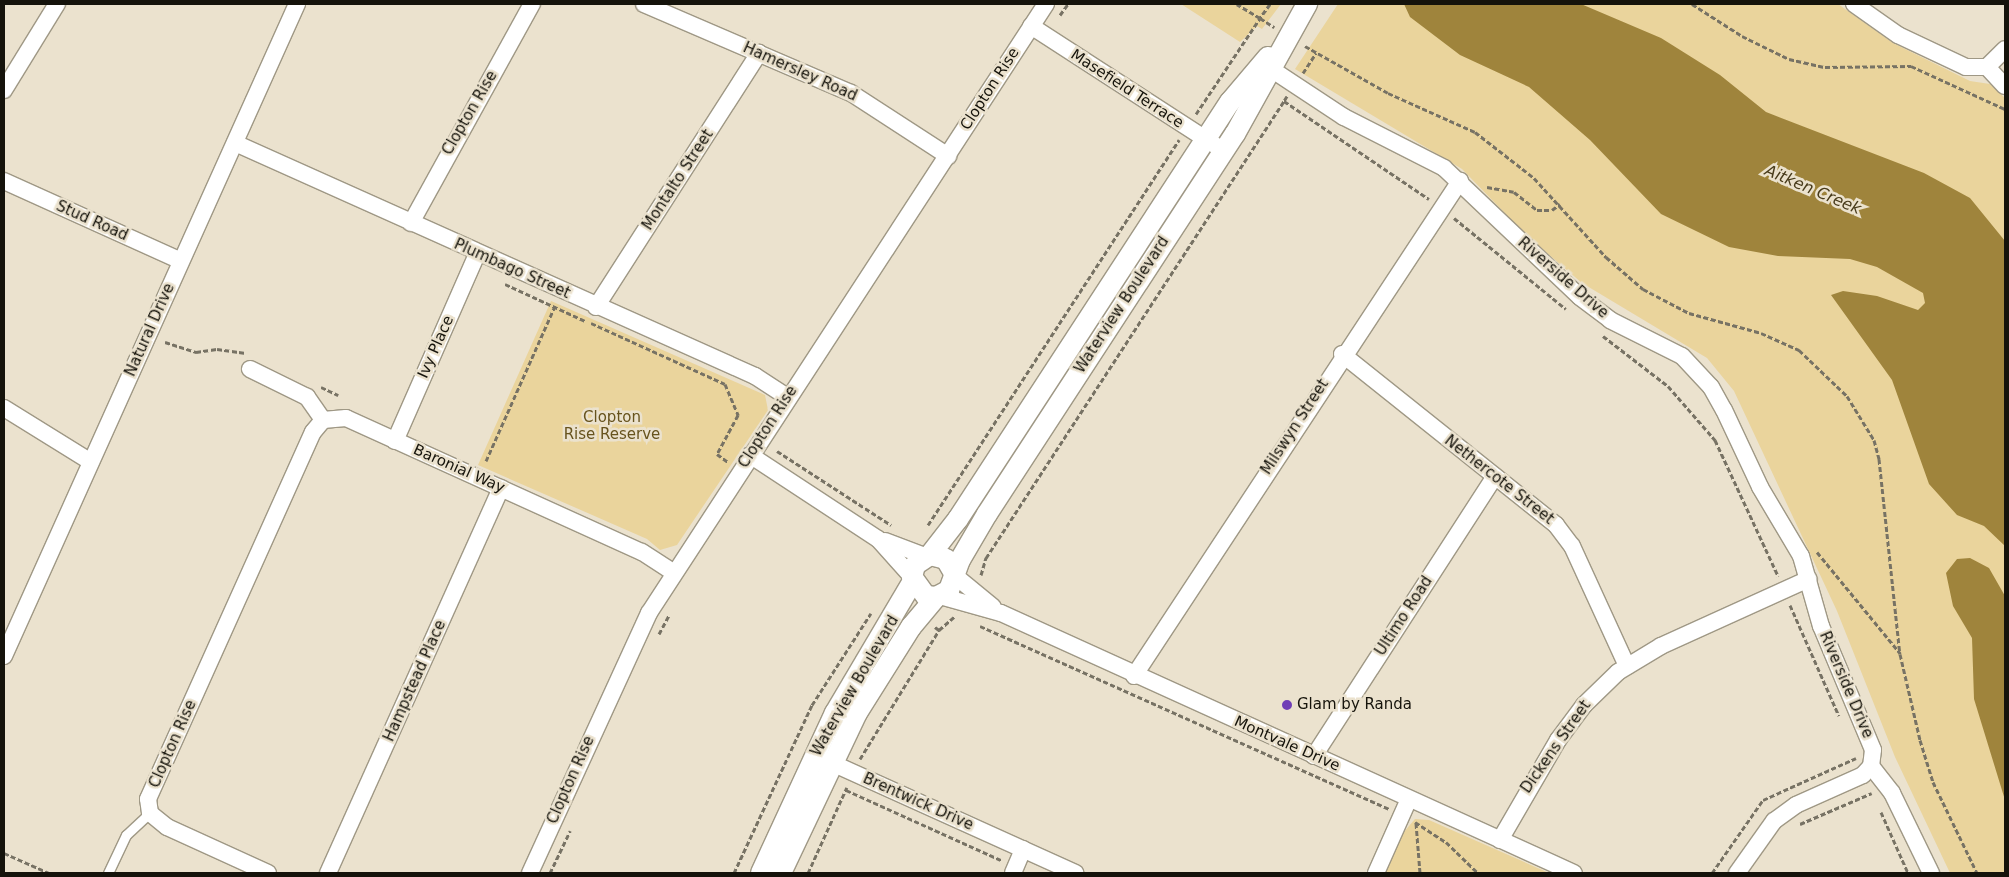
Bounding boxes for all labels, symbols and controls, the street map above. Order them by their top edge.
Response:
street label: Hamersley Road [740,39,860,105]
street label: Clopton Rise [957,45,1023,133]
street label: Masefield Terrace [1067,46,1187,132]
street label: Clopton Rise [439,68,501,158]
street label: Montalto Street [639,126,717,234]
water label: Aitken Creek [1762,161,1864,219]
street label: Stud Road [53,197,131,245]
street label: Waterview Boulevard [1071,233,1173,377]
street label: Riverside Drive [1514,234,1612,322]
street label: Plumbago Street [451,235,573,303]
street label: Natural Drive [121,281,179,379]
street label: Ivy Place [414,313,458,381]
street label: Milswyn Street [1257,376,1333,478]
street label: Clopton Rise [735,383,801,471]
park label: Clopton Rise Reserve [564,408,660,443]
street label: Nethercote Street [1441,432,1557,528]
street label: Baronial Way [410,441,508,497]
street label: Ultimo Road [1372,573,1436,659]
street label: Waterview Boulevard [807,612,903,760]
street label: Hampstead Place [380,618,450,744]
street label: Riverside Drive [1815,629,1877,741]
place label: Glam by Randa [1297,696,1412,714]
street label: Clopton Rise [146,697,200,791]
street label: Dickens Street [1517,697,1595,797]
marker: Glam by Randa [1281,699,1293,711]
street label: Montvale Drive [1231,713,1343,775]
street label: Clopton Rise [544,733,598,827]
street label: Brentwick Drive [860,770,976,834]

